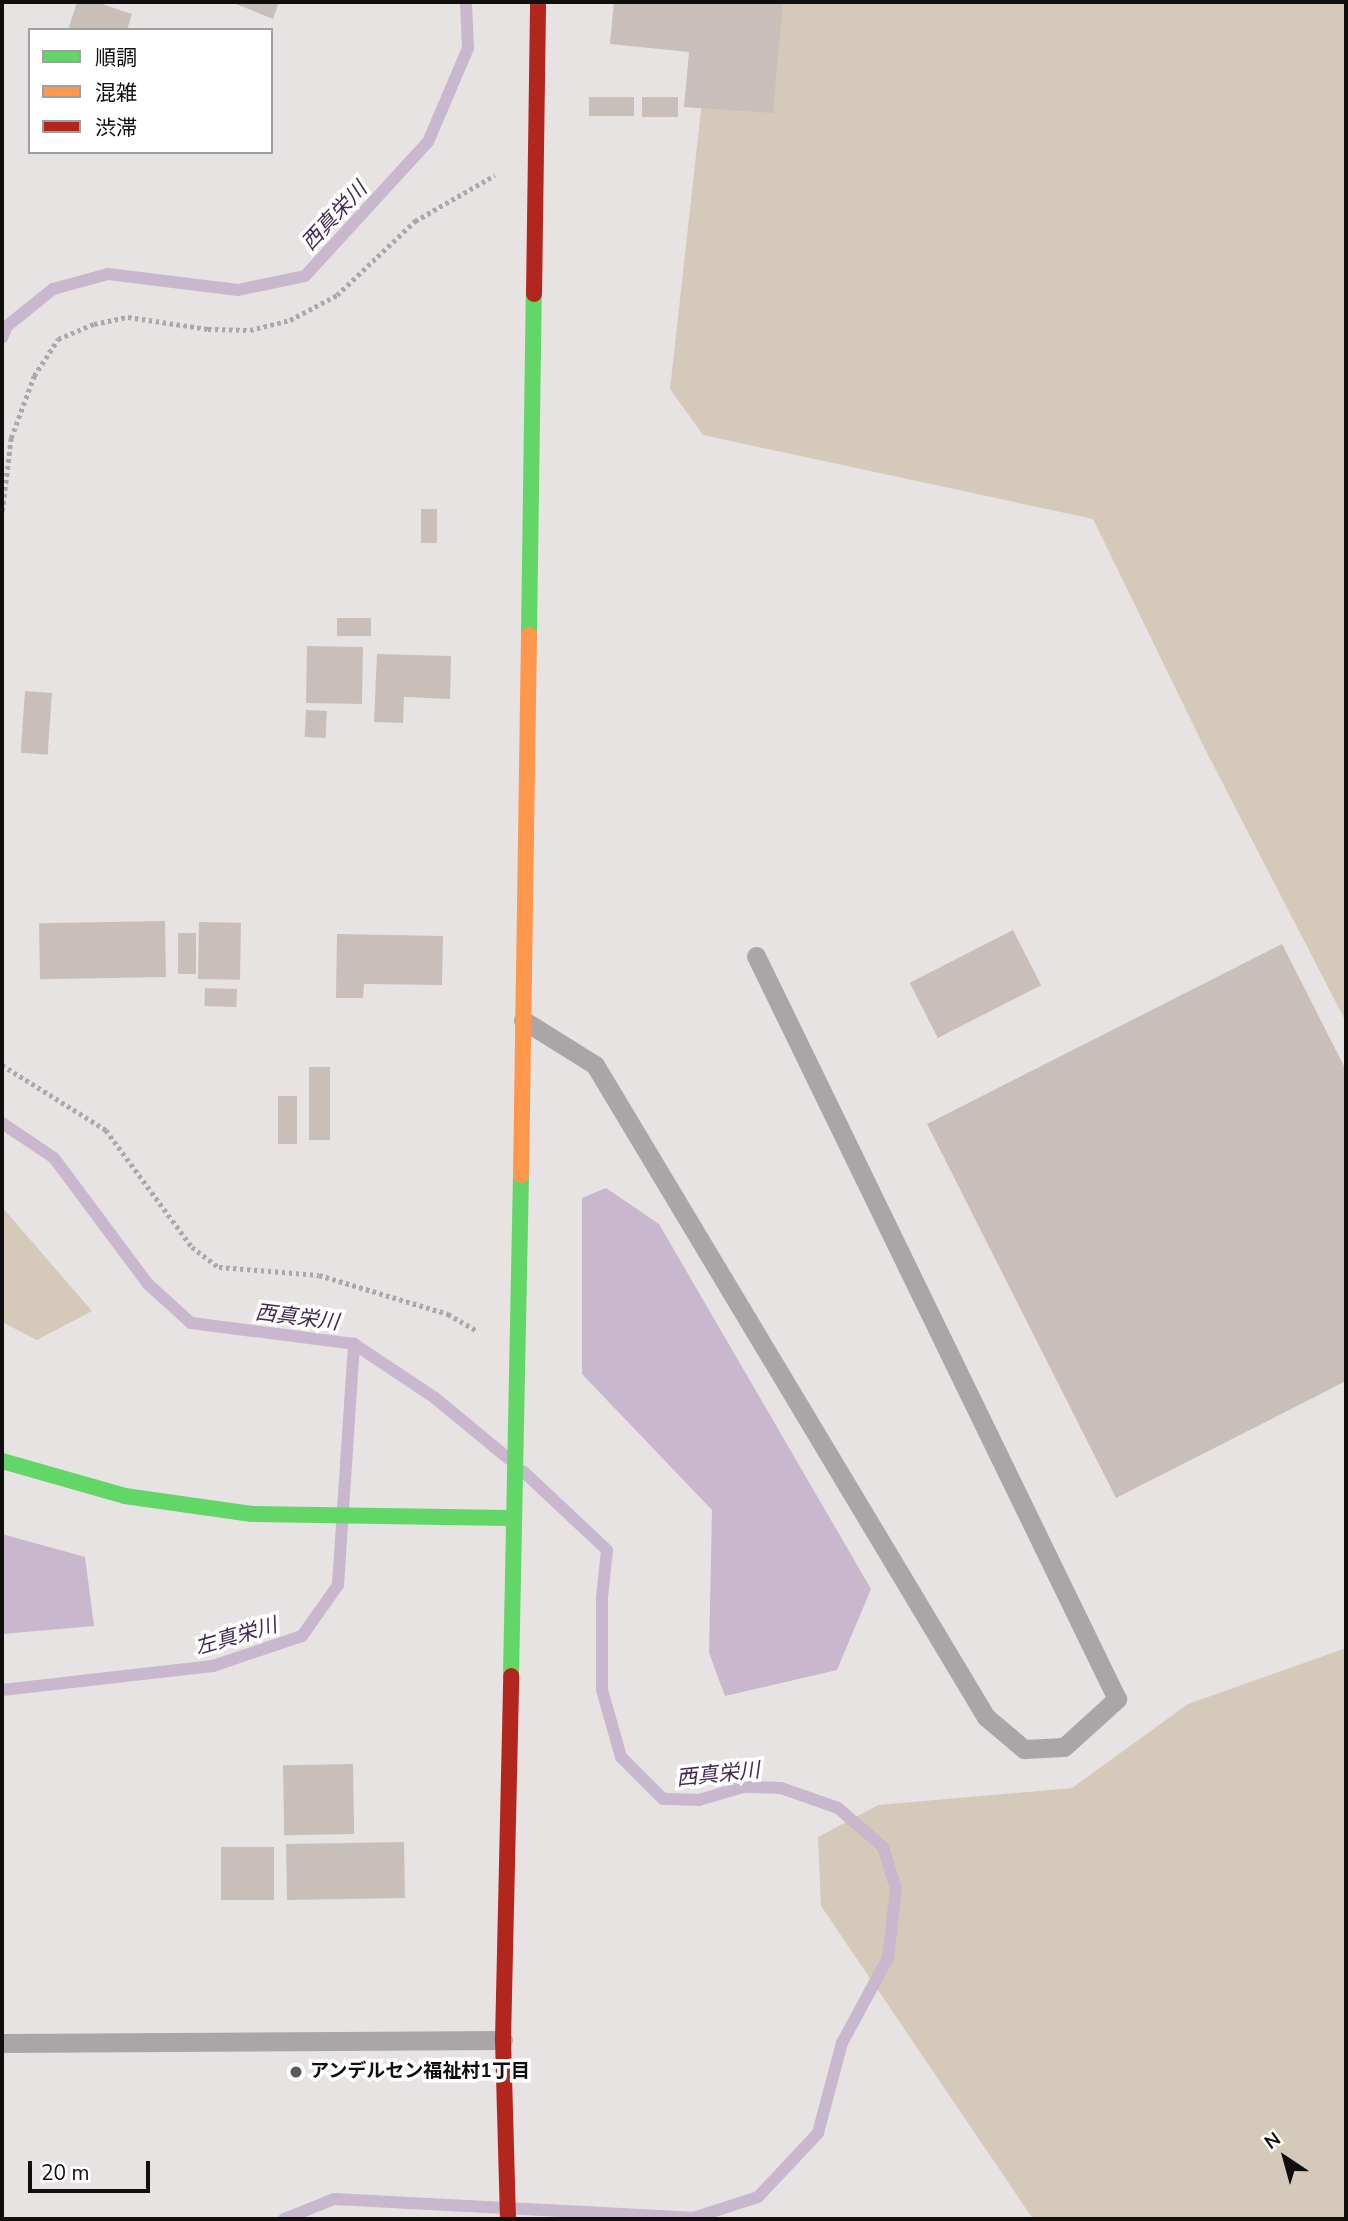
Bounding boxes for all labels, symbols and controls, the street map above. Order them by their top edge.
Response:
legend [28,28,273,154]
text: 順調 [95,44,137,72]
text: 混雑 [95,79,137,107]
text: 渋滞 [95,114,137,142]
water label: 西真栄川 [296,177,372,255]
water label: 西真栄川 [254,1299,340,1335]
water label: 左真栄川 [192,1612,280,1660]
water label: 西真栄川 [675,1757,761,1791]
place label: アンデルセン福祉村1丁目 [310,2061,530,2083]
marker: アンデルセン福祉村1丁目 [288,2064,304,2080]
north arrow [1250,2123,1320,2193]
text: N [1259,2126,1286,2156]
scale bar [32,2148,154,2192]
text: 20 m [41,2159,90,2187]

